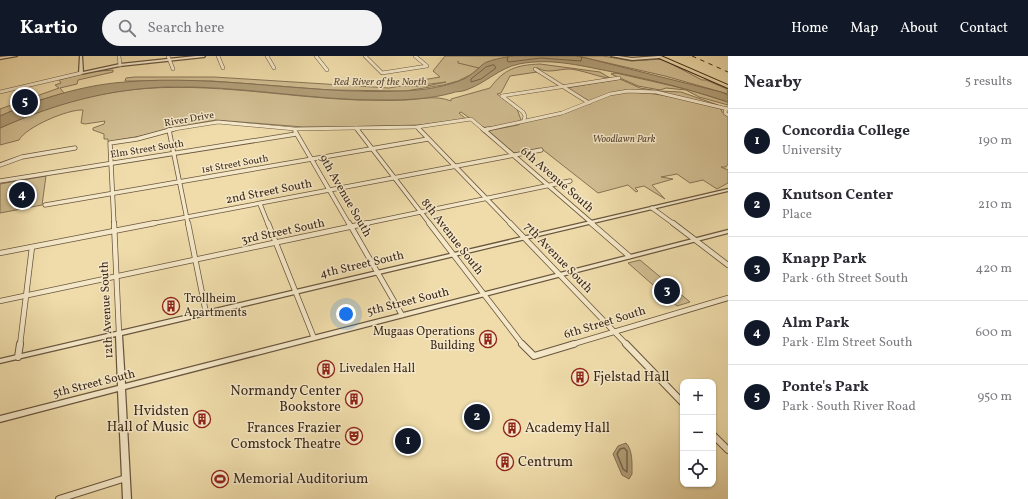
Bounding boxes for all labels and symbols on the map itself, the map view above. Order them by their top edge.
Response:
water label: Red River of the North [333,75,427,90]
pin: 5 [12,87,38,117]
street label: River Drive [163,108,215,130]
park label: Woodlawn Park [593,132,656,146]
street label: Elm Street South [109,136,185,162]
street label: 6th Avenue South [517,144,597,216]
street label: 1st Street South [200,151,270,177]
street label: 9th Avenue South [315,152,375,240]
street label: 2nd Street South [224,176,314,208]
pin: 4 [9,180,35,210]
street label: 8th Avenue South [417,196,487,278]
street label: 3rd Street South [240,215,326,249]
street label: 7th Avenue South [520,219,596,297]
street label: 4th Street South [318,248,406,282]
street label: 12th Avenue South [96,261,118,359]
pin: 3 [654,276,680,306]
street label: 5th Street South [365,284,451,320]
place label: Trollheim Apartments [184,291,247,321]
building icon: Trollheim Apartments [161,296,181,316]
street label: 6th Street South [562,303,648,343]
your location [336,304,356,324]
place label: Mugaas Operations Building [373,324,475,354]
building icon: Mugaas Operations Building [478,329,498,349]
building icon: Livedalen Hall [316,359,336,379]
place label: Livedalen Hall [339,361,415,377]
street label: 5th Street South [51,366,137,402]
building icon: Fjelstad Hall [570,367,590,387]
place label: Fjelstad Hall [593,368,670,387]
place label: Normandy Center Bookstore [230,382,341,417]
building icon: Normandy Center Bookstore [344,389,364,409]
place label: Hvidsten Hall of Music [107,402,189,437]
pin: 2 [464,402,490,432]
building icon: Hvidsten Hall of Music [192,409,212,429]
building icon: Academy Hall [502,418,522,438]
place label: Frances Frazier Comstock Theatre [231,419,341,454]
place label: Academy Hall [525,419,610,438]
theatre icon: Frances Frazier Comstock Theatre [344,426,364,446]
pin: 1 [395,426,421,456]
building icon: Centrum [495,452,515,472]
place label: Centrum [518,453,573,472]
sports icon: Memorial Auditorium [210,469,230,489]
place label: Memorial Auditorium [233,470,368,489]

